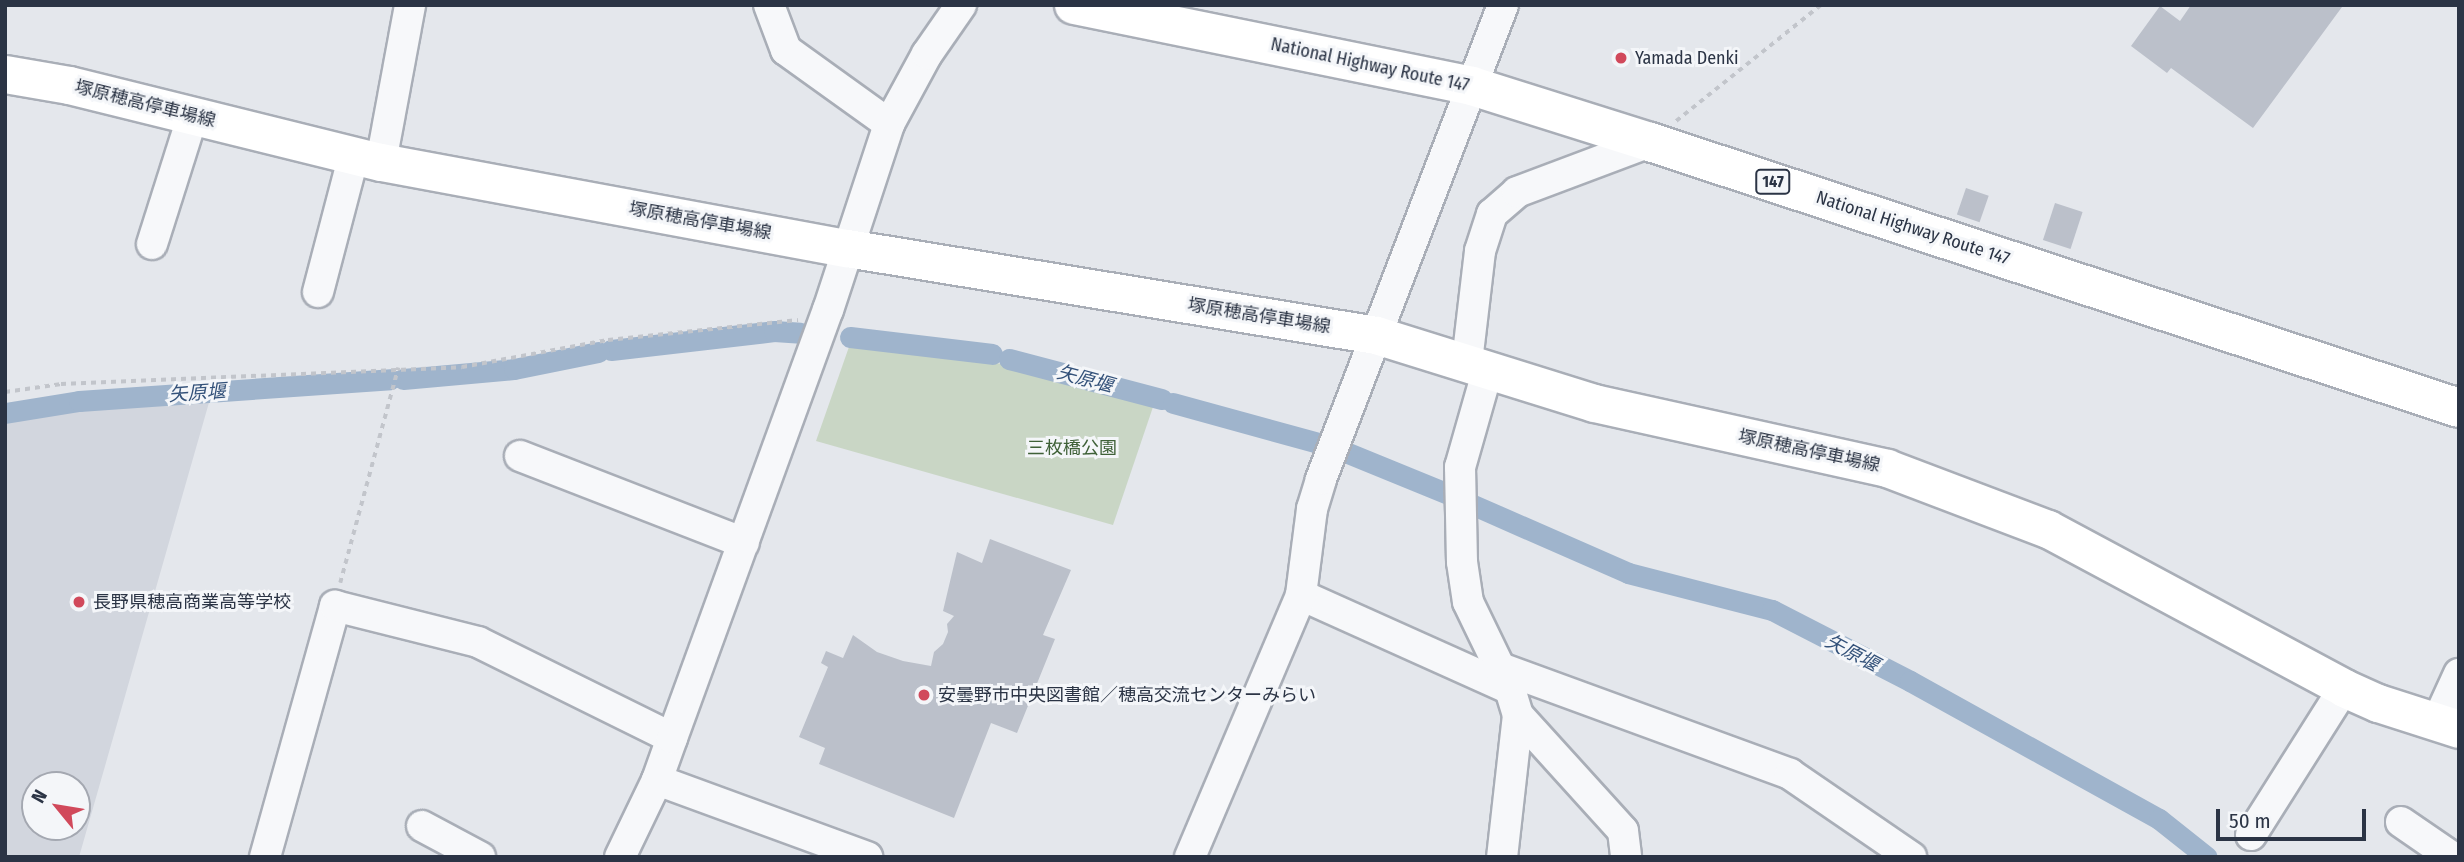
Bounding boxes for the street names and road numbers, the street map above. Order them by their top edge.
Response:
street label: National Highway Route 147 [1269,33,1471,97]
street label: 塚原穂高停車場線 [73,76,217,132]
road number: 147 [1754,170,1792,194]
street label: National Highway Route 147 [1813,186,2013,270]
street label: 塚原穂高停車場線 [627,198,773,244]
street label: 塚原穂高停車場線 [1186,294,1332,338]
street label: 塚原穂高停車場線 [1736,425,1882,477]

